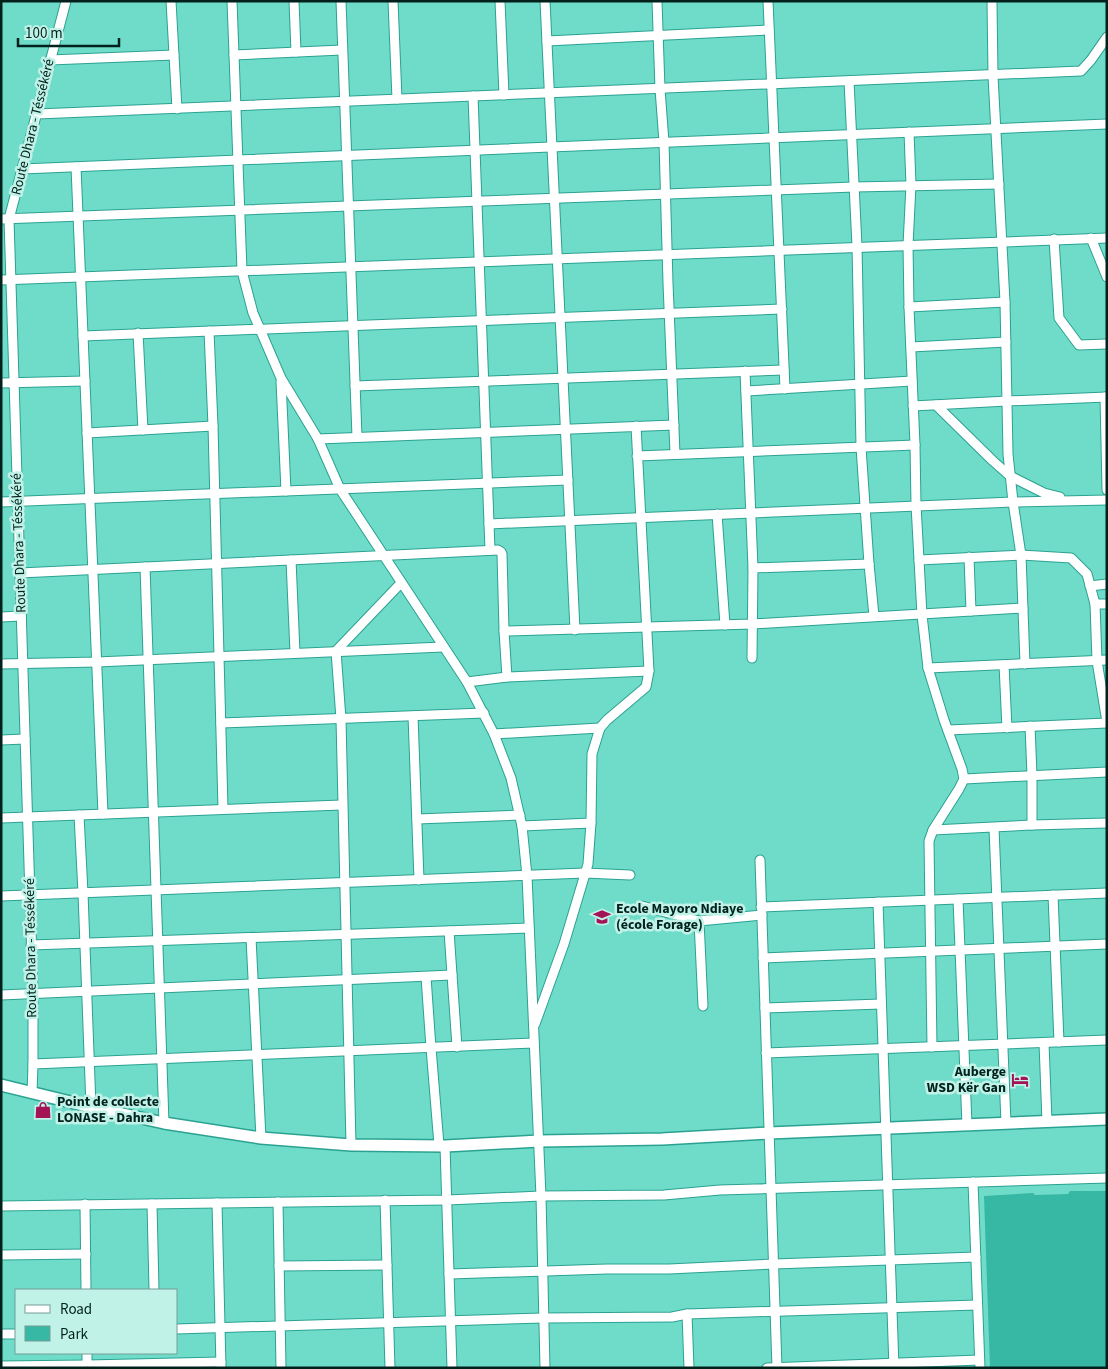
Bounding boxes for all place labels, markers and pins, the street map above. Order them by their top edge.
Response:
place label: Ecole Mayoro Ndiaye (école Forage) [616,899,744,935]
school or university icon: Ecole Mayoro Ndiaye (école Forage) [592,907,612,927]
place label: Auberge WSD Kër Gan [927,1062,1006,1098]
hotel icon: Auberge WSD Kër Gan [1010,1070,1030,1090]
place label: Point de collecte LONASE - Dahra [57,1092,159,1128]
shop icon: Point de collecte LONASE - Dahra [33,1100,53,1120]

